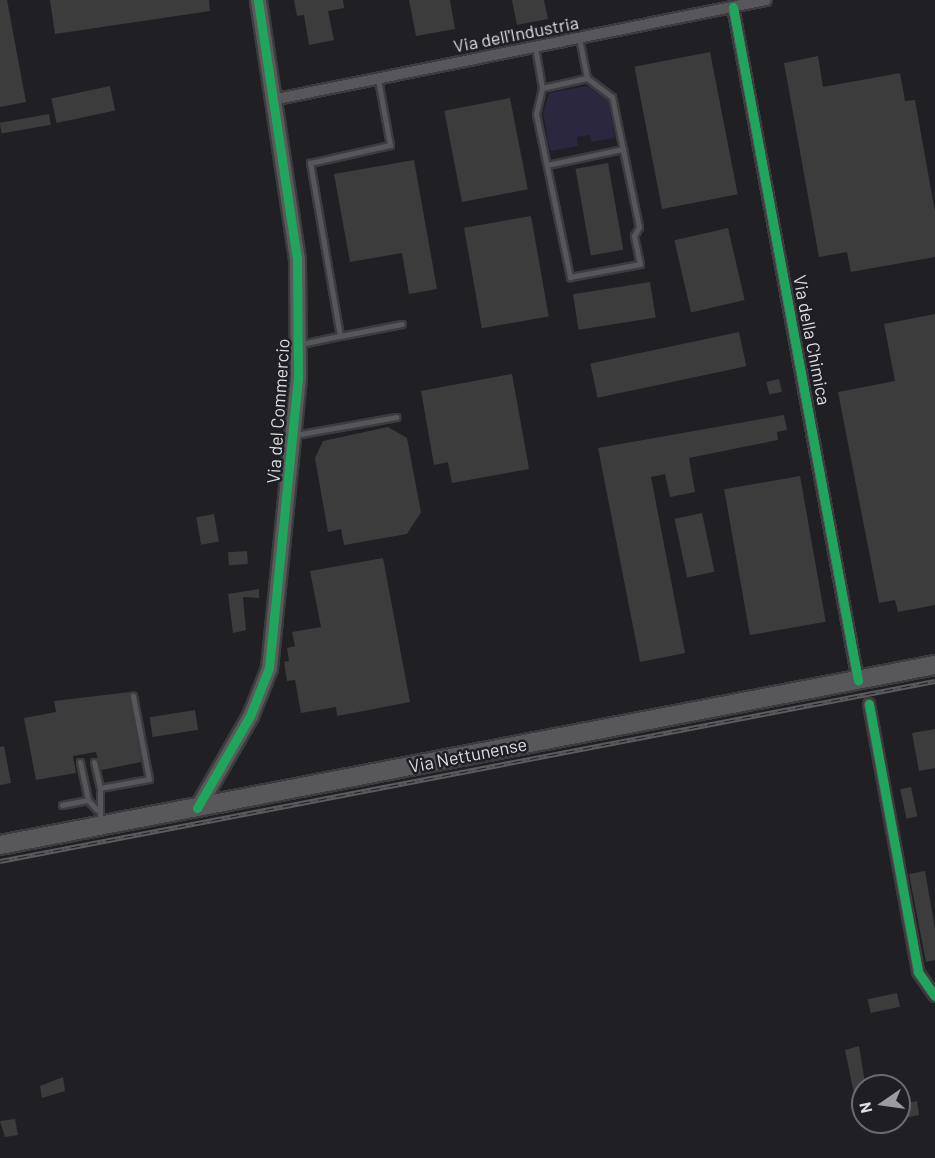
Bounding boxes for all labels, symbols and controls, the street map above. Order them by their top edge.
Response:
street label: Via dell'Industria [451,11,581,57]
street label: Via della Chimica [789,273,835,407]
street label: Via del Commercio [262,338,294,484]
street label: Via Nettunense [407,733,529,777]
north arrow [851,1074,911,1134]
text: N [854,1100,875,1115]

